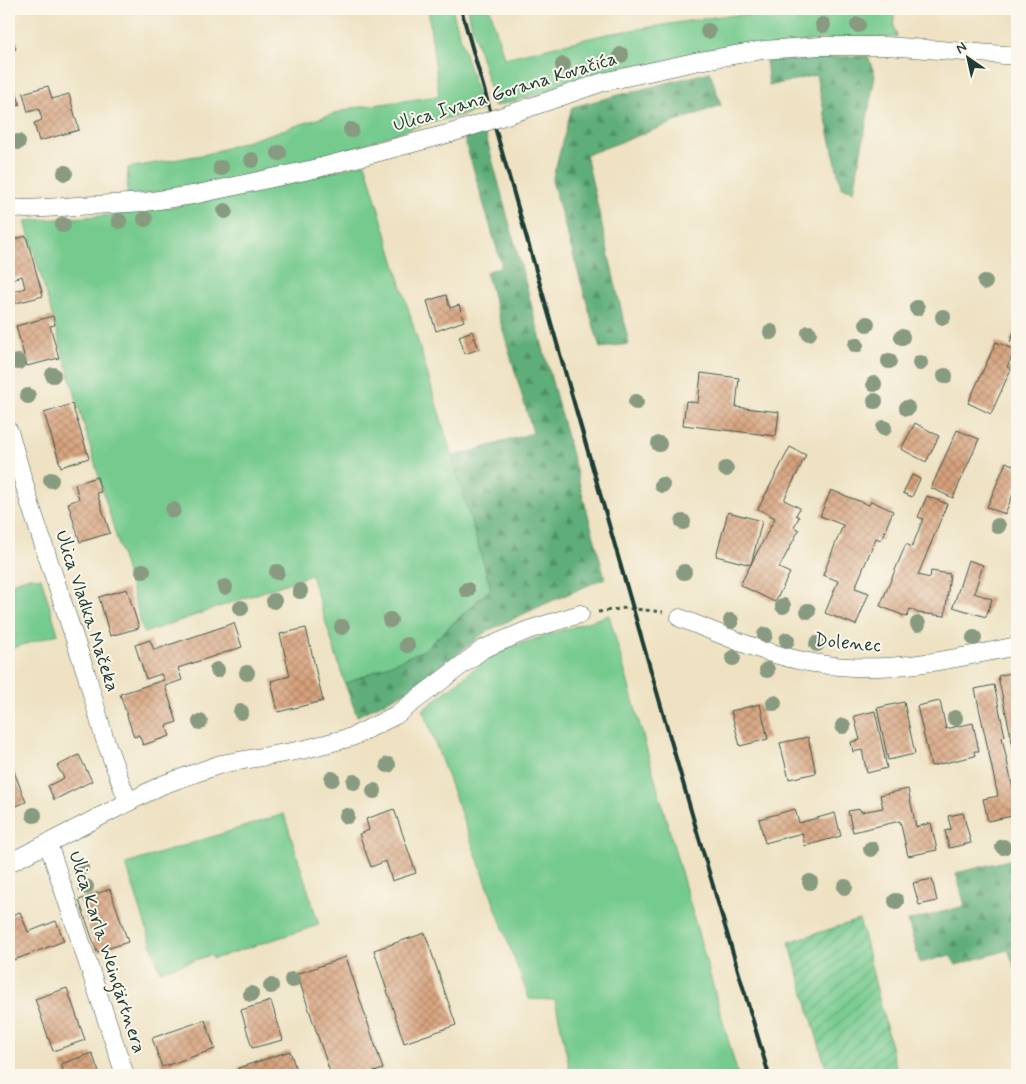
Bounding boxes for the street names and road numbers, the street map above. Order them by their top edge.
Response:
street label: Ulica Ivana Gorana Kovačića [390,46,620,138]
street label: Ulica Vladka Mačeka [49,527,125,695]
street label: Dolenec [814,628,883,658]
street label: Ulica Karla Weingärtnera [60,848,152,1057]

